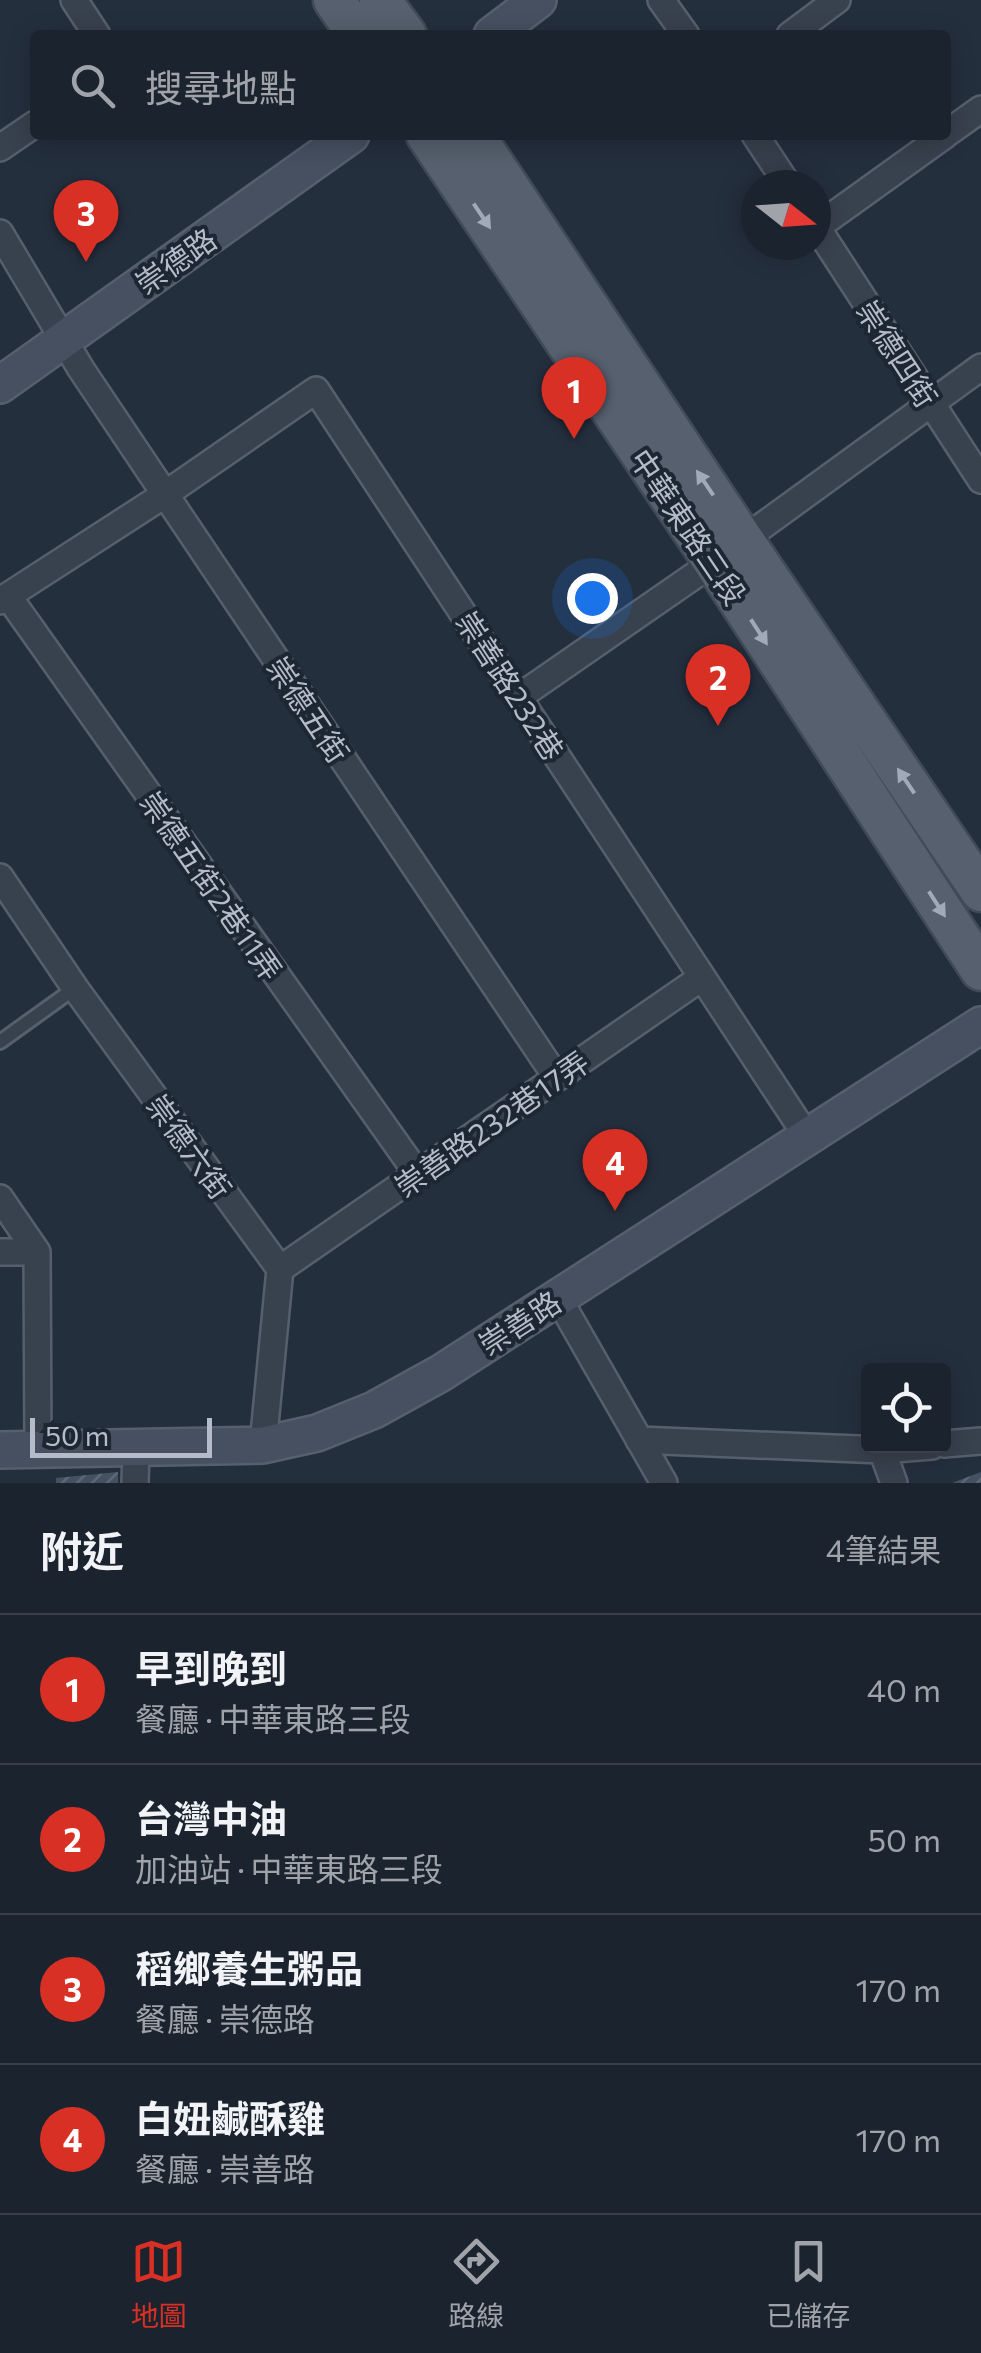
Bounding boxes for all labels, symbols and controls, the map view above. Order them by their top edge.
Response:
search box [30,30,951,140]
icon: search [65,58,120,113]
text: 搜尋地點 [145,63,297,110]
north arrow [741,170,831,260]
pin: 3 [54,180,118,262]
one-way arrow [472,202,490,229]
street label: 崇德路 [128,219,222,301]
street label: 崇德四街 [850,293,946,413]
pin: 1 [542,356,606,439]
street label: 中華東路三段 [623,441,755,611]
one-way arrow [696,469,714,497]
your location [567,573,618,624]
street label: 崇善路232巷 [449,604,573,766]
one-way arrow [750,618,768,645]
pin: 2 [686,644,750,726]
street label: 崇德五街 [260,649,358,769]
one-way arrow [898,768,916,795]
street label: 崇德五街2巷11弄 [133,783,291,987]
one-way arrow [928,890,946,917]
street label: 崇善路232巷17弄 [387,1042,595,1204]
street label: 崇德六街 [140,1087,240,1205]
pin: 4 [582,1128,648,1211]
street label: 崇善路 [471,1282,567,1362]
map controls [861,1363,951,1453]
button: locate [861,1363,951,1453]
scale bar [30,1413,212,1458]
text: 50 m [45,1418,109,1452]
text: 附近 [40,1524,124,1576]
text: 4筆結果 [826,1529,941,1569]
text: 早到晚到 [135,1644,287,1691]
text: 1 [65,1669,80,1709]
text: 40 m [867,1669,941,1709]
text: 餐廳 · 中華東路三段 [135,1698,411,1738]
text: 台灣中油 [135,1794,287,1841]
text: 2 [63,1819,82,1859]
text: 50 m [868,1819,941,1859]
text: 加油站 · 中華東路三段 [135,1848,443,1888]
text: 稻鄉養生粥品 [135,1944,363,1991]
text: 3 [63,1969,82,2009]
text: 170 m [856,1969,941,2009]
text: 餐廳 · 崇德路 [135,1998,315,2038]
text: 白妞鹹酥雞 [135,2094,325,2141]
text: 4 [63,2119,82,2159]
text: 170 m [856,2119,941,2159]
text: 餐廳 · 崇善路 [135,2148,315,2188]
tab: 地圖 [131,2234,187,2334]
tab: 路線 [448,2234,504,2334]
tab: 已儲存 [766,2234,850,2334]

